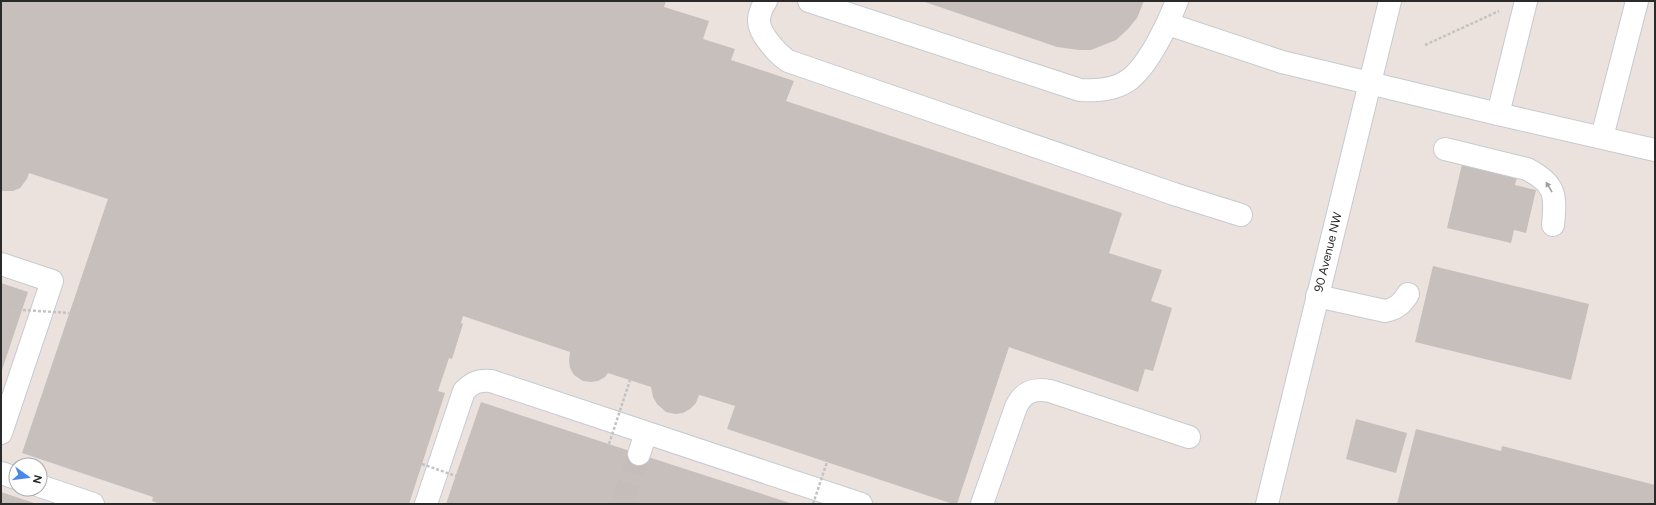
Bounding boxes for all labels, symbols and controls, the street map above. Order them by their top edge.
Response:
one-way arrow [1546,181,1553,193]
street label: 90 Avenue NW [1311,210,1345,293]
north arrow [8,457,48,497]
text: N [30,474,45,485]

